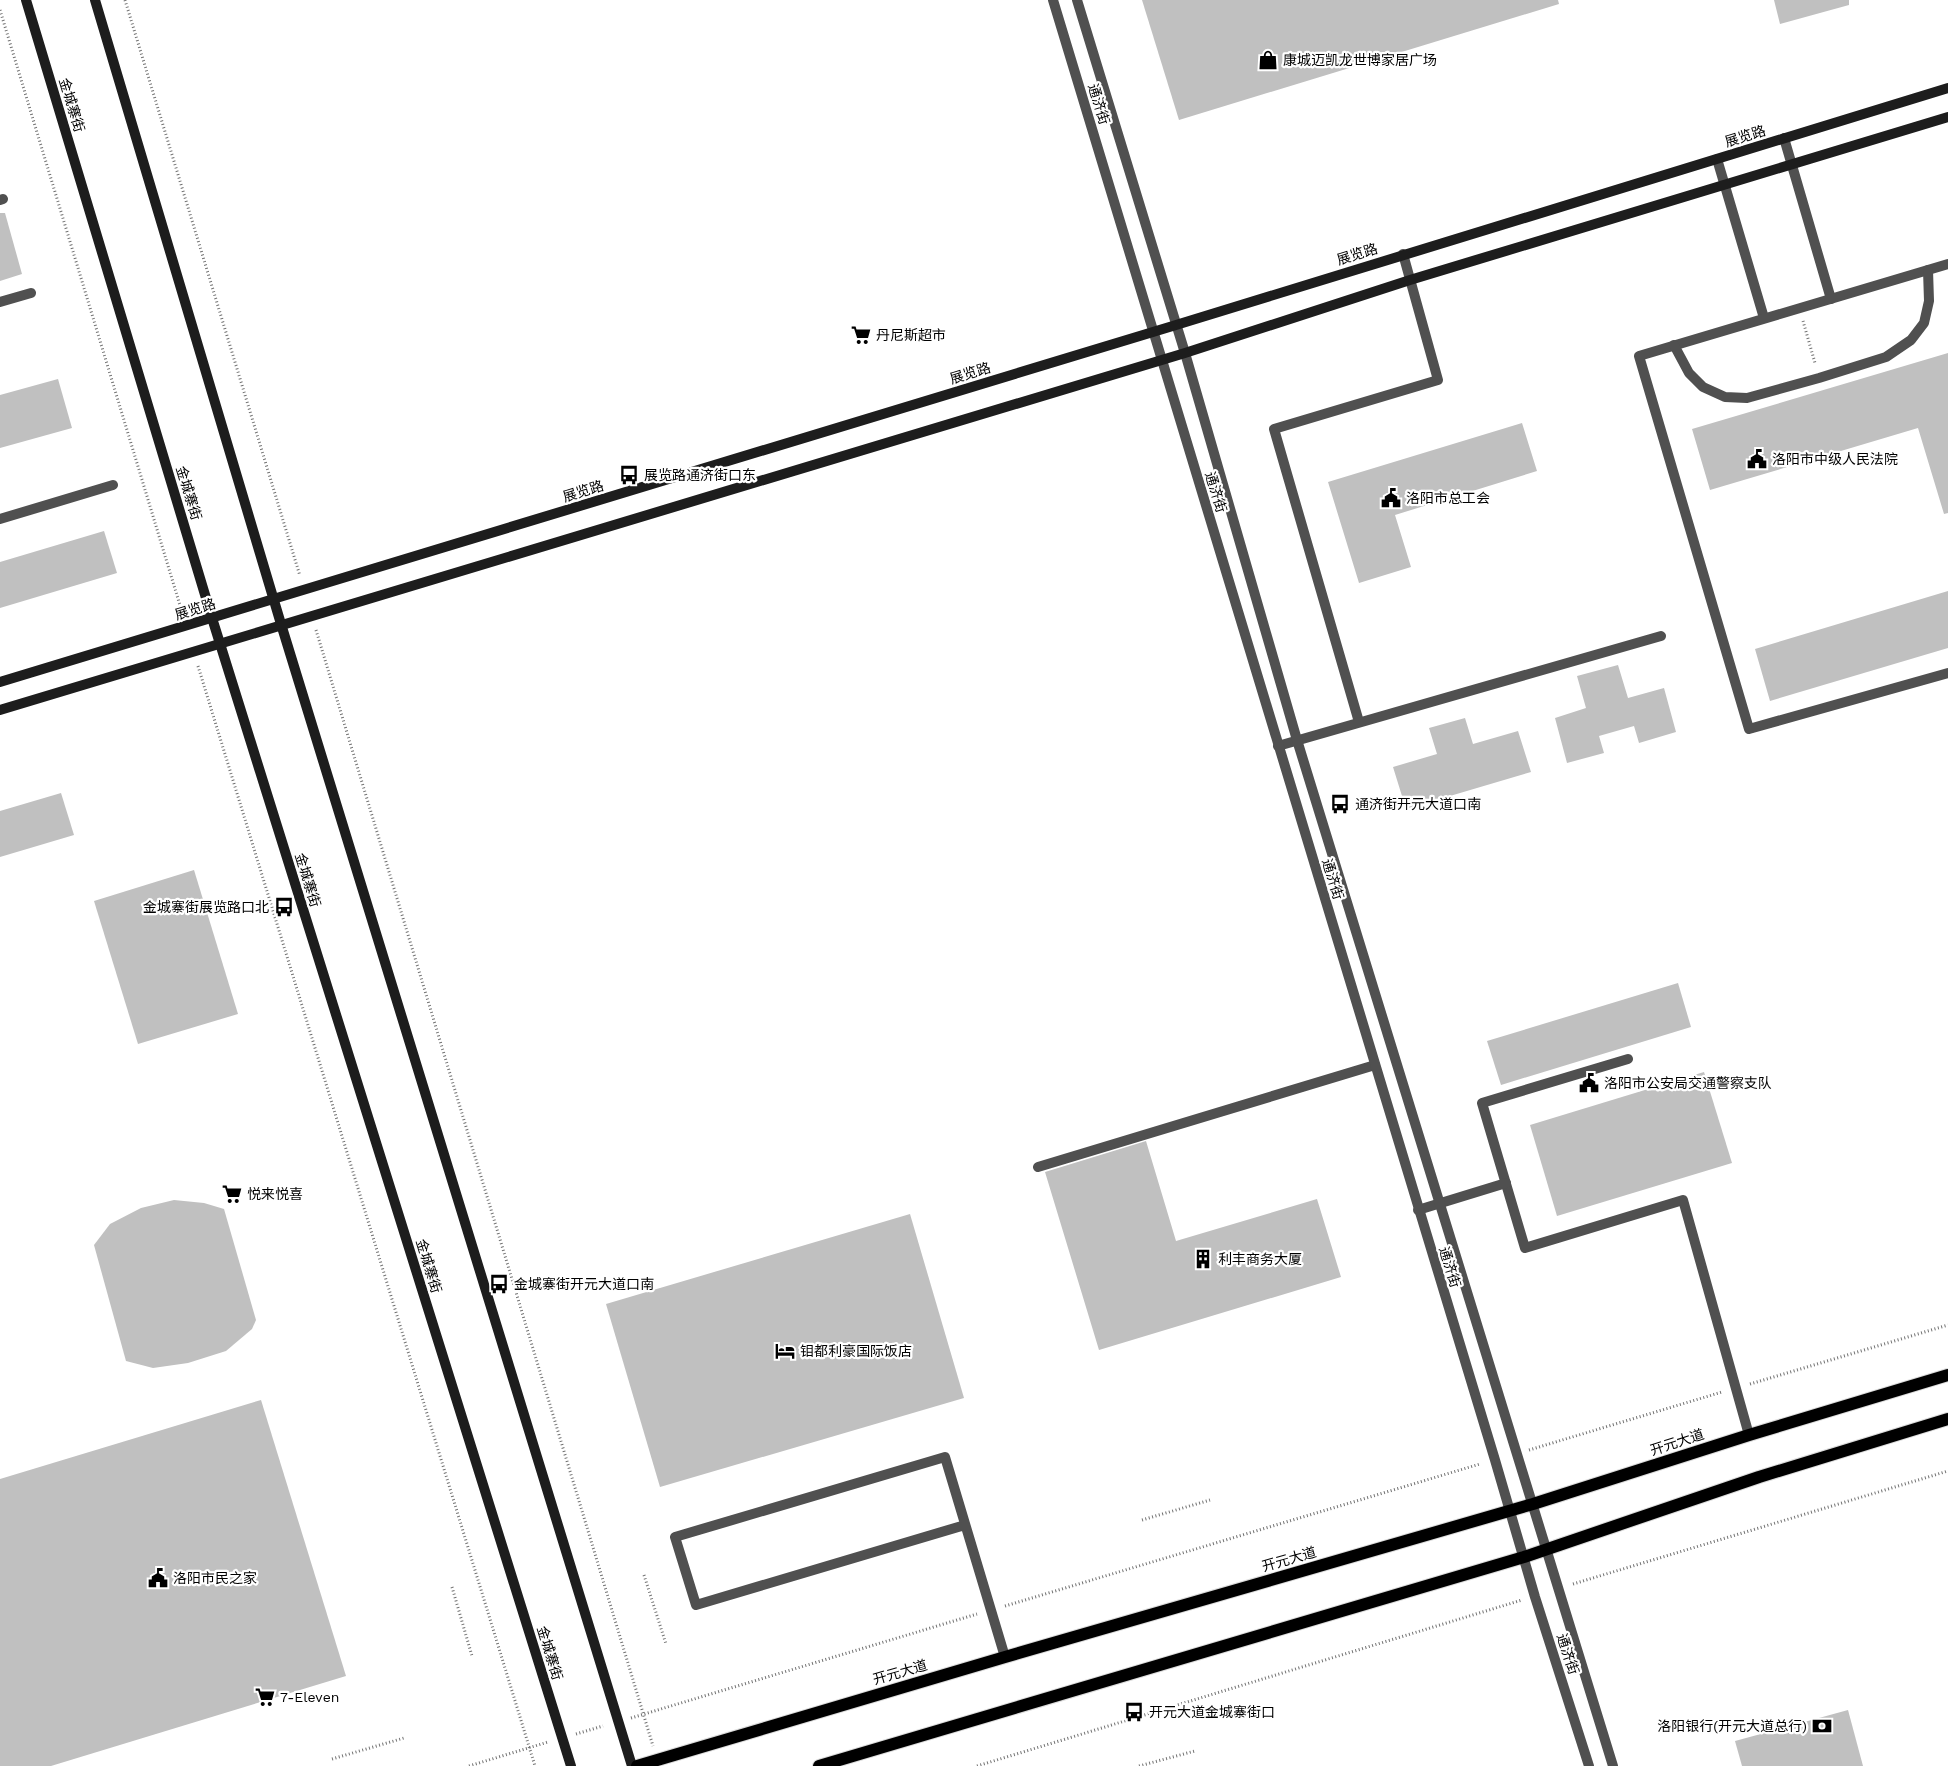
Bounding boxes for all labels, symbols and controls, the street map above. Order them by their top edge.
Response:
shop icon: 康城迈凯龙世博家居广场 [1257,49,1279,71]
place label: 康城迈凯龙世博家居广场 [1283,52,1437,68]
street label: 金城寨街 [56,76,88,134]
street label: 通济街 [1085,82,1113,126]
street label: 展览路 [1723,122,1767,150]
street label: 展览路 [1335,240,1379,268]
supermarket icon: 丹尼斯超市 [850,324,872,346]
place label: 丹尼斯超市 [876,327,946,343]
street label: 展览路 [948,359,992,387]
public building icon: 洛阳市中级人民法院 [1746,448,1768,470]
place label: 洛阳市中级人民法院 [1772,451,1898,467]
street label: 金城寨街 [173,464,205,522]
bus stop icon: 展览路通济街口东 [618,464,640,486]
place label: 展览路通济街口东 [644,467,756,483]
street label: 通济街 [1202,470,1230,514]
street label: 展览路 [561,477,605,505]
public building icon: 洛阳市总工会 [1380,487,1402,509]
place label: 洛阳市总工会 [1406,490,1490,506]
street label: 展览路 [173,595,217,623]
bus stop icon: 通济街开元大道口南 [1329,793,1351,815]
place label: 通济街开元大道口南 [1355,796,1481,812]
street label: 金城寨街 [292,851,324,909]
street label: 通济街 [1319,857,1347,901]
bus stop icon: 金城寨街展览路口北 [273,896,295,918]
place label: 金城寨街展览路口北 [143,899,269,915]
public building icon: 洛阳市公安局交通警察支队 [1578,1072,1600,1094]
place label: 洛阳市公安局交通警察支队 [1604,1075,1772,1091]
supermarket icon: 悦来悦喜 [221,1183,243,1205]
place label: 悦来悦喜 [247,1186,303,1202]
street label: 金城寨街 [413,1237,445,1295]
street label: 通济街 [1436,1245,1464,1289]
building icon: 利丰商务大厦 [1192,1248,1214,1270]
place label: 利丰商务大厦 [1218,1251,1302,1267]
bus stop icon: 金城寨街开元大道口南 [488,1273,510,1295]
place label: 金城寨街开元大道口南 [514,1276,654,1292]
hotel icon: 钼都利豪国际饭店 [774,1340,796,1362]
place label: 钼都利豪国际饭店 [800,1343,912,1359]
street label: 开元大道 [1648,1426,1706,1458]
street label: 开元大道 [1260,1544,1318,1574]
public building icon: 洛阳市民之家 [147,1567,169,1589]
place label: 洛阳市民之家 [173,1570,257,1586]
street label: 金城寨街 [534,1624,566,1682]
street label: 通济街 [1554,1632,1582,1676]
street label: 开元大道 [871,1657,929,1687]
supermarket icon: 7-Eleven [254,1686,276,1708]
place label: 7-Eleven [280,1689,339,1705]
bus stop icon: 开元大道金城寨街口 [1123,1701,1145,1723]
place label: 开元大道金城寨街口 [1149,1704,1275,1720]
bank icon: 洛阳银行(开元大道总行) [1811,1715,1833,1737]
place label: 洛阳银行(开元大道总行) [1657,1718,1807,1734]

